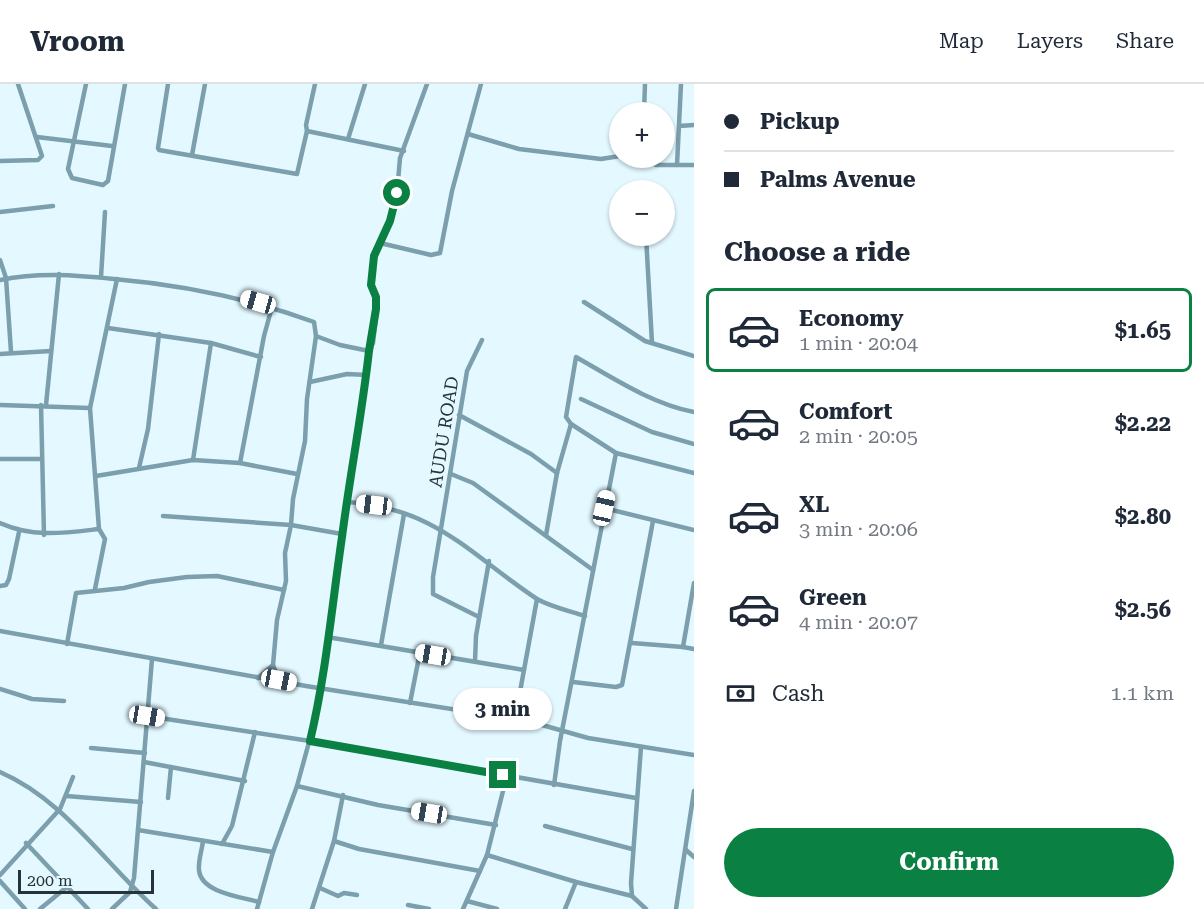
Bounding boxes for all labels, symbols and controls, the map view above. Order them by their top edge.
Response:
text: Vroom [30,25,125,58]
text: Map [939,29,984,53]
text: Layers [1017,29,1083,53]
text: Share [1116,29,1174,53]
map controls [609,102,675,246]
button: + [609,102,675,168]
text: Pickup [760,109,840,134]
text: Palms Avenue [760,167,916,192]
route start [383,179,410,206]
button: − [609,180,675,246]
text: Choose a ride [724,236,910,268]
car [238,288,278,316]
icon: car [727,303,781,357]
text: Economy [799,306,903,331]
text: $1.65 [1115,318,1171,343]
text: 1 min · 20:04 [799,331,918,355]
street label: AUDU ROAD [424,375,463,489]
icon: car [727,396,781,450]
text: Comfort [799,399,892,424]
text: $2.22 [1115,411,1171,436]
text: 2 min · 20:05 [799,424,918,448]
car [591,488,617,528]
icon: car [727,489,781,543]
text: XL [799,492,829,517]
car [355,494,393,516]
text: $2.80 [1115,504,1171,529]
text: 3 min · 20:06 [799,517,918,541]
icon: car [727,582,781,636]
text: Green [799,585,867,610]
text: $2.56 [1115,597,1171,622]
text: 4 min · 20:07 [799,610,918,634]
car [414,643,452,667]
car [260,668,298,692]
icon: cash [724,677,757,710]
text: Cash [772,681,824,706]
text: 1.1 km [1110,681,1174,705]
callout: 3 min [454,688,552,730]
text: 3 min [475,697,530,721]
car [128,704,166,728]
route end [489,761,516,788]
car [410,801,448,825]
button: Confirm [724,828,1174,897]
scale bar [18,867,154,894]
text: 200 m [27,871,73,890]

